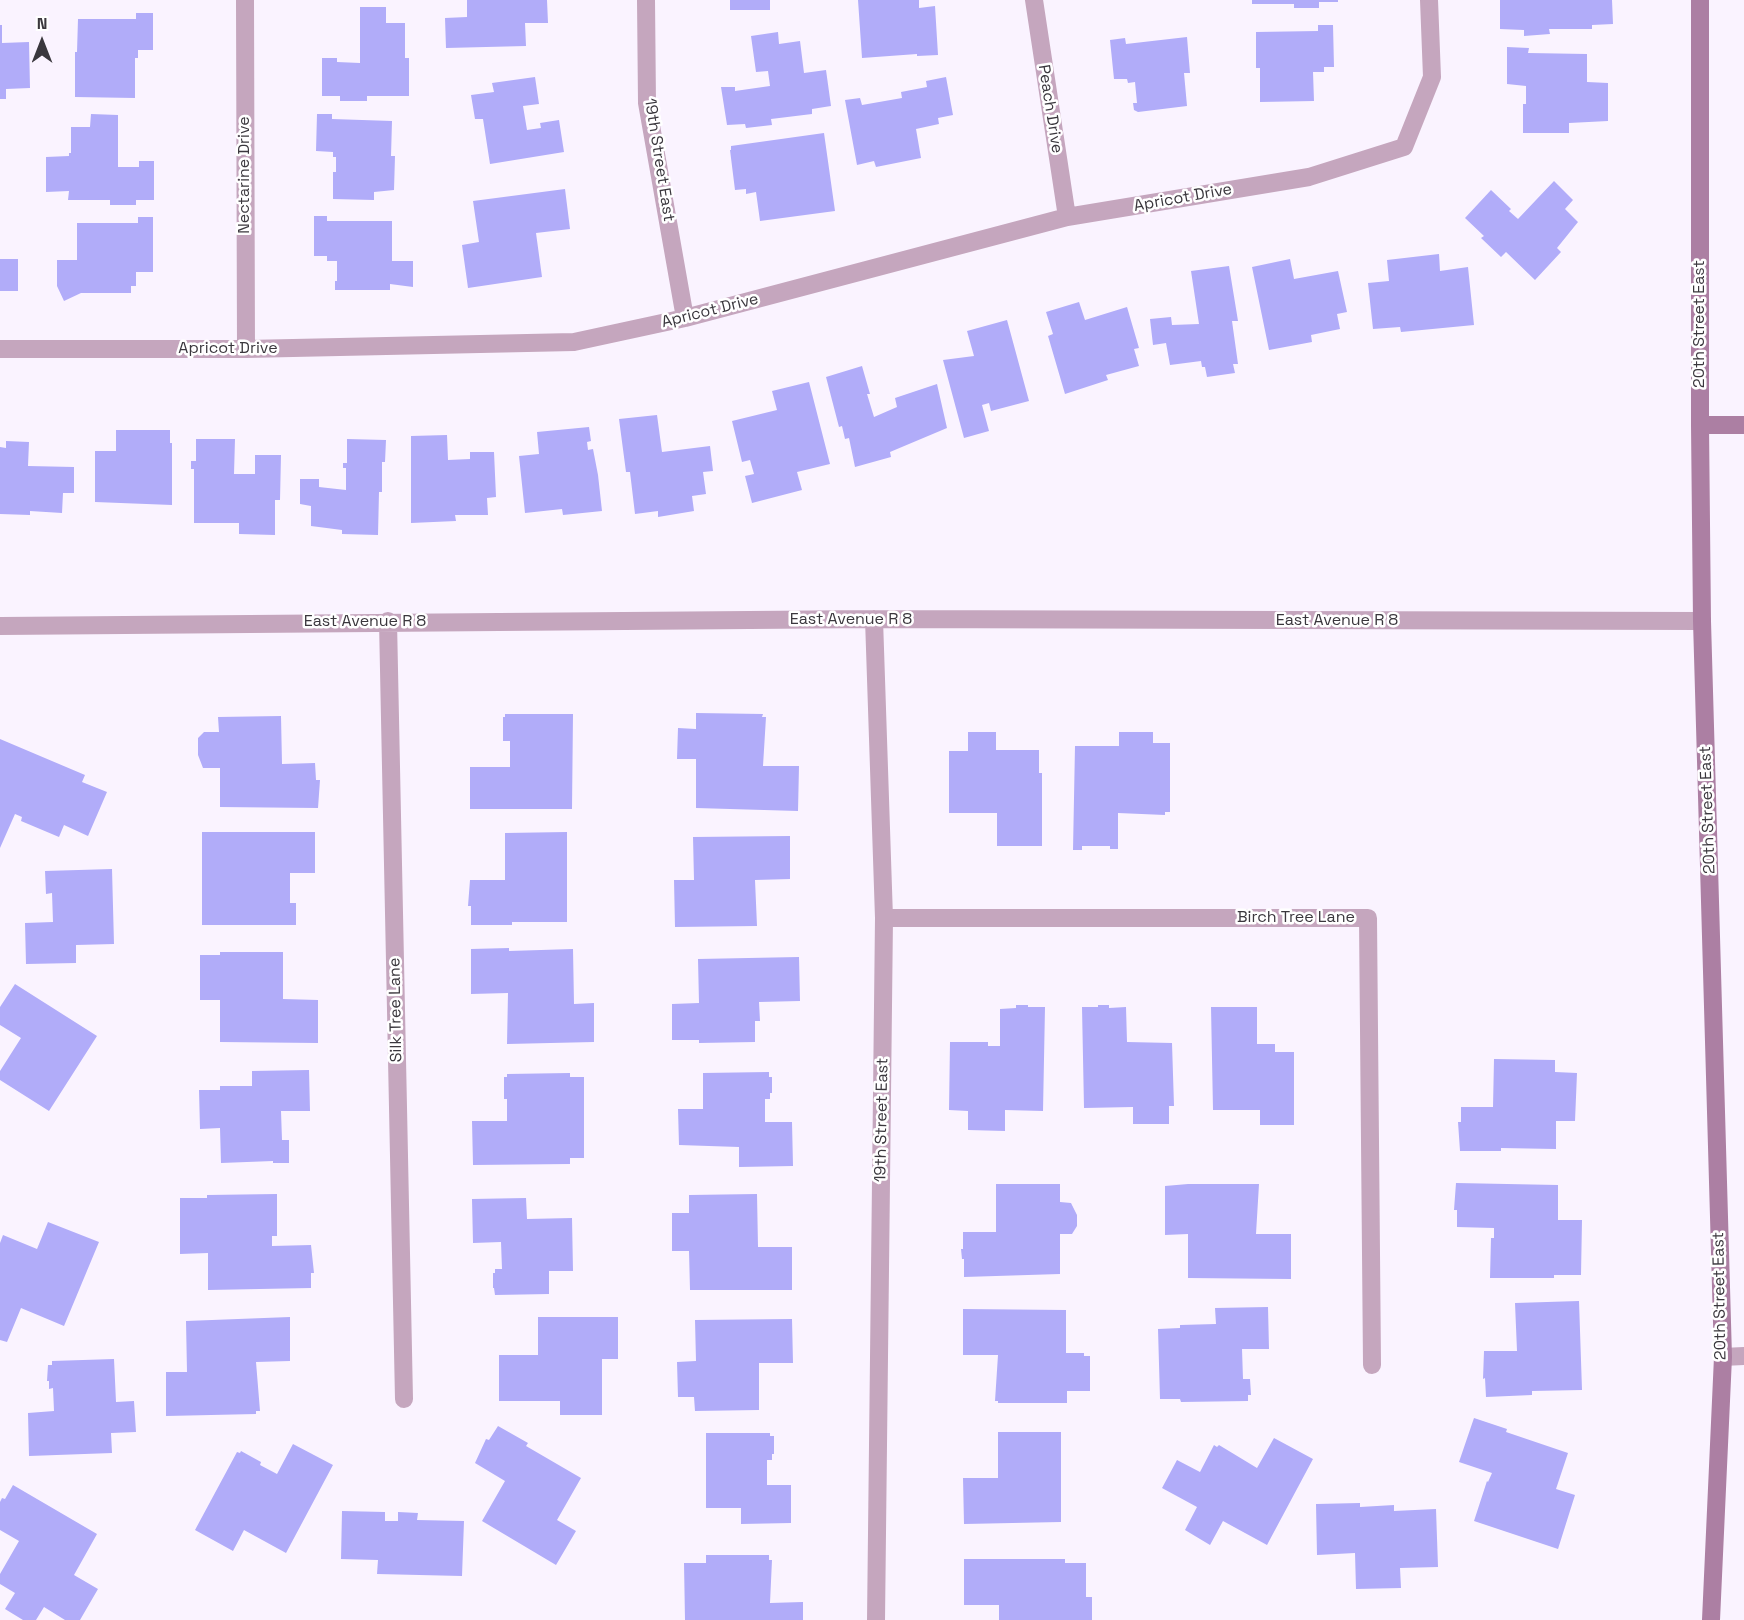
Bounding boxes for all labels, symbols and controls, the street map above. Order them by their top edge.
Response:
north arrow [12,12,72,72]
text: N [37,13,47,34]
street label: Peach Drive [1034,63,1066,155]
street label: 19th Street East [640,97,678,223]
street label: Nectarine Drive [235,116,255,234]
street label: Apricot Drive [1132,180,1234,216]
street label: 20th Street East [1690,260,1710,388]
street label: Apricot Drive [660,290,760,332]
street label: Apricot Drive [178,339,278,359]
street label: East Avenue R 8 [790,610,912,630]
street label: East Avenue R 8 [1276,611,1398,631]
street label: East Avenue R 8 [304,612,426,632]
street label: 20th Street East [1696,746,1720,874]
street label: Birch Tree Lane [1237,908,1355,928]
street label: Silk Tree Lane [385,958,407,1062]
street label: 19th Street East [871,1058,893,1182]
street label: 20th Street East [1709,1232,1731,1360]

